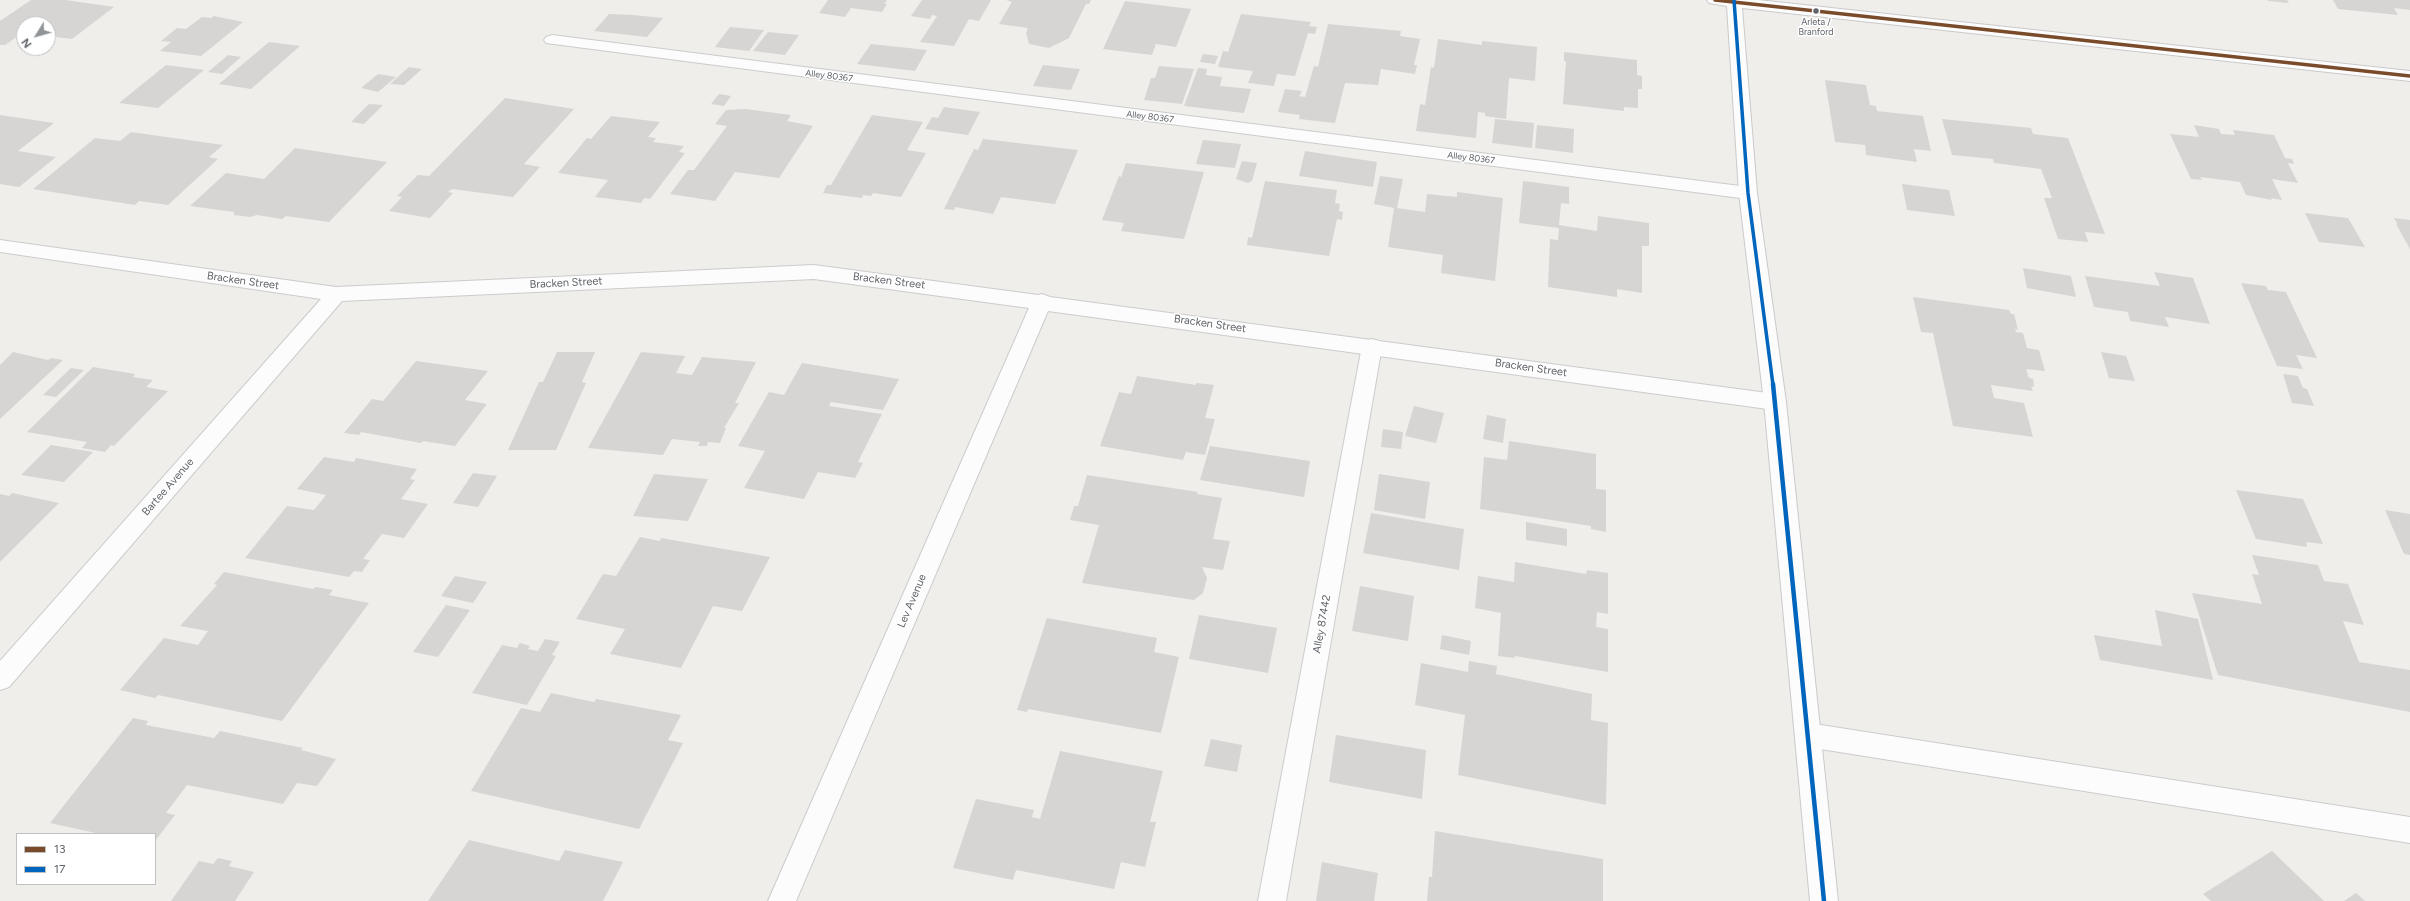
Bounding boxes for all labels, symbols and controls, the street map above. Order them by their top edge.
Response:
marker: Arleta / Branford [1811,6,1821,16]
north arrow [16,16,56,56]
place label: Arleta / Branford [1799,17,1833,38]
text: N [19,36,35,50]
street label: Alley 80367 [805,68,853,84]
street label: Alley 80367 [1126,109,1174,125]
street label: Alley 80367 [1447,150,1495,166]
street label: Bracken Street [206,269,280,293]
street label: Bracken Street [852,270,926,292]
street label: Bracken Street [529,275,603,291]
street label: Bracken Street [1173,312,1247,336]
street label: Bracken Street [1494,356,1568,380]
street label: Bartee Avenue [139,455,197,519]
street label: Lev Avenue [895,572,929,630]
street label: Alley 87442 [1310,594,1334,654]
legend [16,833,156,885]
text: 13 [54,842,65,856]
text: 17 [54,862,65,876]

